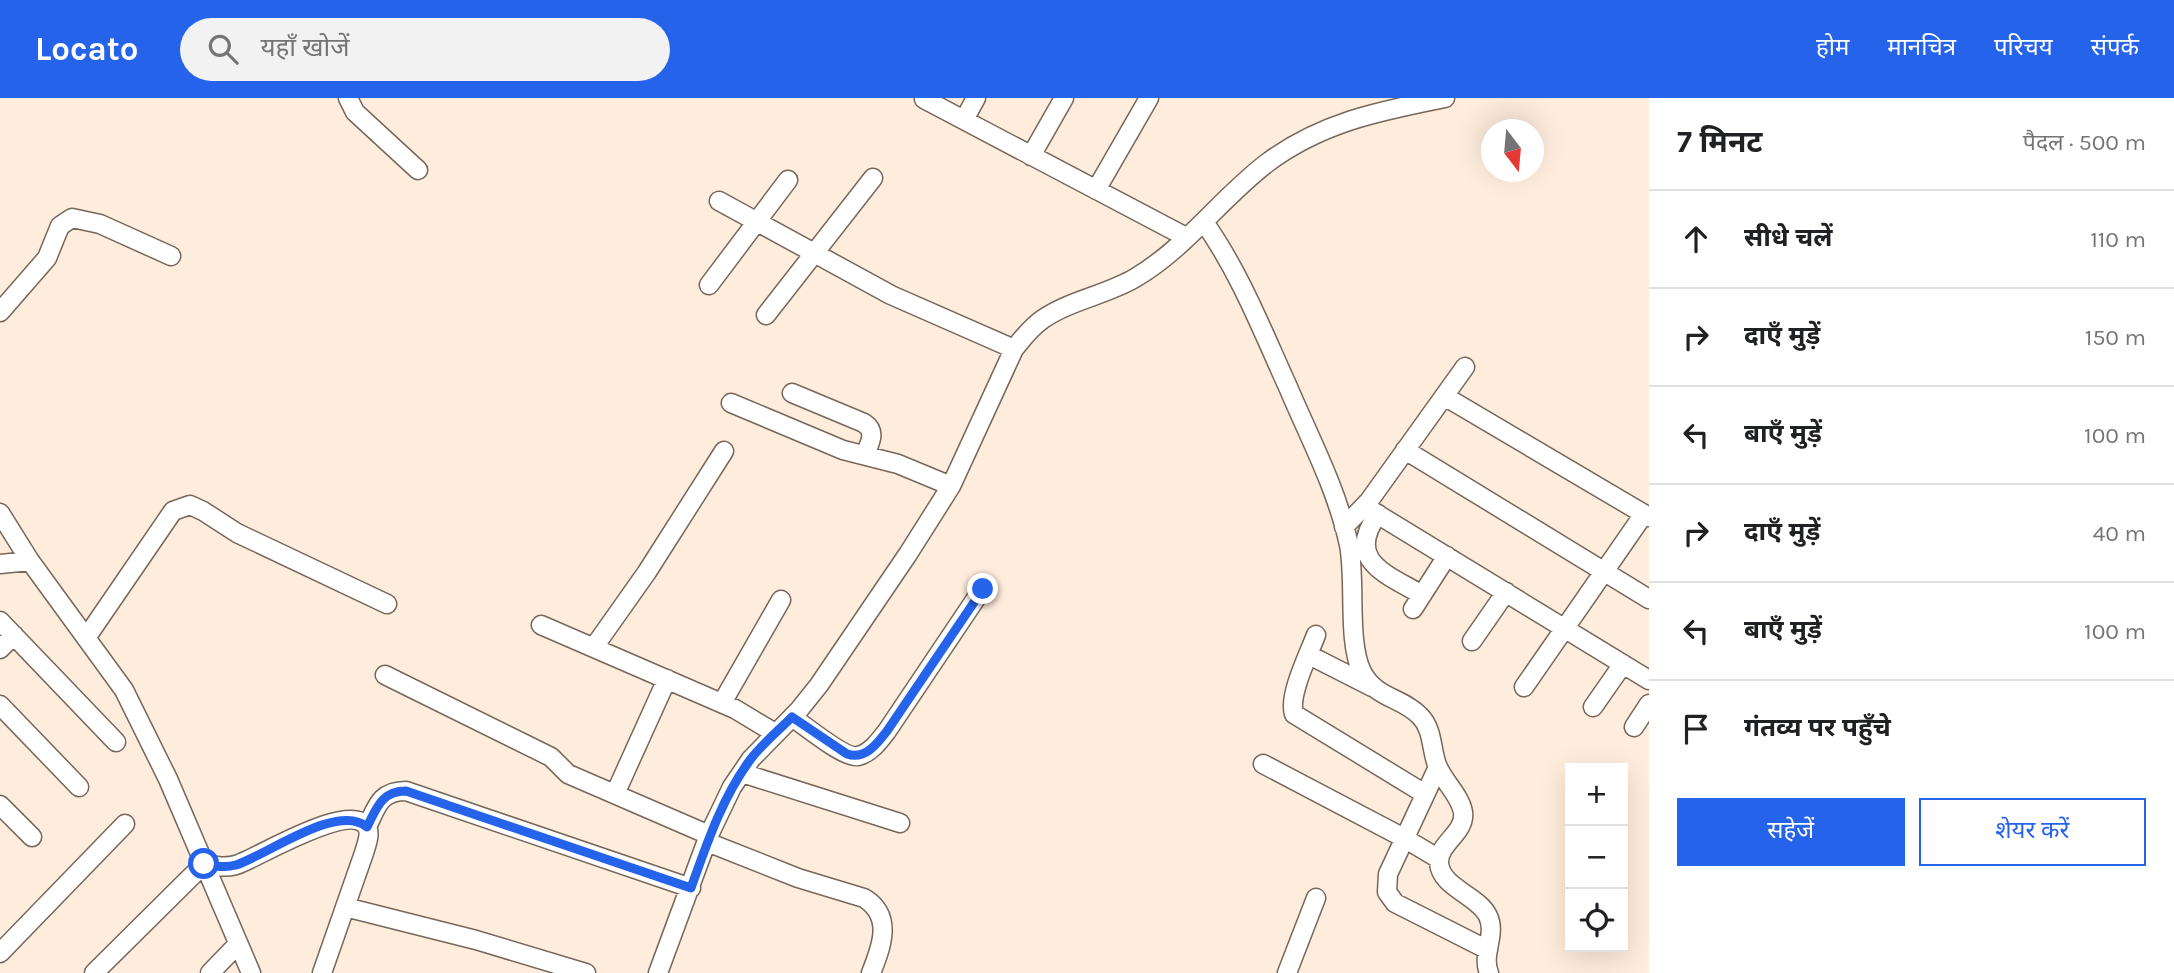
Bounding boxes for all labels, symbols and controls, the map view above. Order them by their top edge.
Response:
search box [180,18,670,81]
text: Locato [35,30,138,68]
icon: search [204,30,242,68]
text: यहाँ खोजें [260,32,350,63]
text: होम [1816,33,1849,61]
text: मानचित्र [1887,33,1956,61]
text: परिचय [1994,33,2053,61]
text: संपर्क [2091,33,2139,61]
north arrow [1481,119,1544,182]
text: 7 मिनट [1677,124,1763,160]
text: पैदल · 500 m [2023,129,2146,156]
icon: ahead [1677,220,1715,258]
text: सीधे चलें [1744,222,1833,253]
text: 110 m [2090,226,2146,253]
icon: right [1677,318,1715,356]
text: दाएँ मुड़ें [1744,320,1820,351]
text: 150 m [2085,324,2146,351]
icon: left [1677,416,1715,454]
text: बाएँ मुड़ें [1744,418,1822,449]
text: 100 m [2084,422,2146,449]
icon: right [1677,514,1715,552]
text: दाएँ मुड़ें [1744,516,1820,547]
text: 40 m [2093,520,2146,547]
route end [967,573,998,604]
icon: left [1677,612,1715,650]
text: बाएँ मुड़ें [1744,614,1822,645]
text: 100 m [2084,618,2146,645]
icon: arrive [1677,710,1715,748]
text: गंतव्य पर पहुँचे [1744,712,1891,743]
map controls [1565,763,1628,952]
button: + [1565,763,1628,826]
button: सहेजें [1677,798,1905,866]
button: शेयर करें [1919,798,2146,866]
button: − [1565,826,1628,889]
route start [188,848,219,879]
button: locate [1565,889,1628,952]

